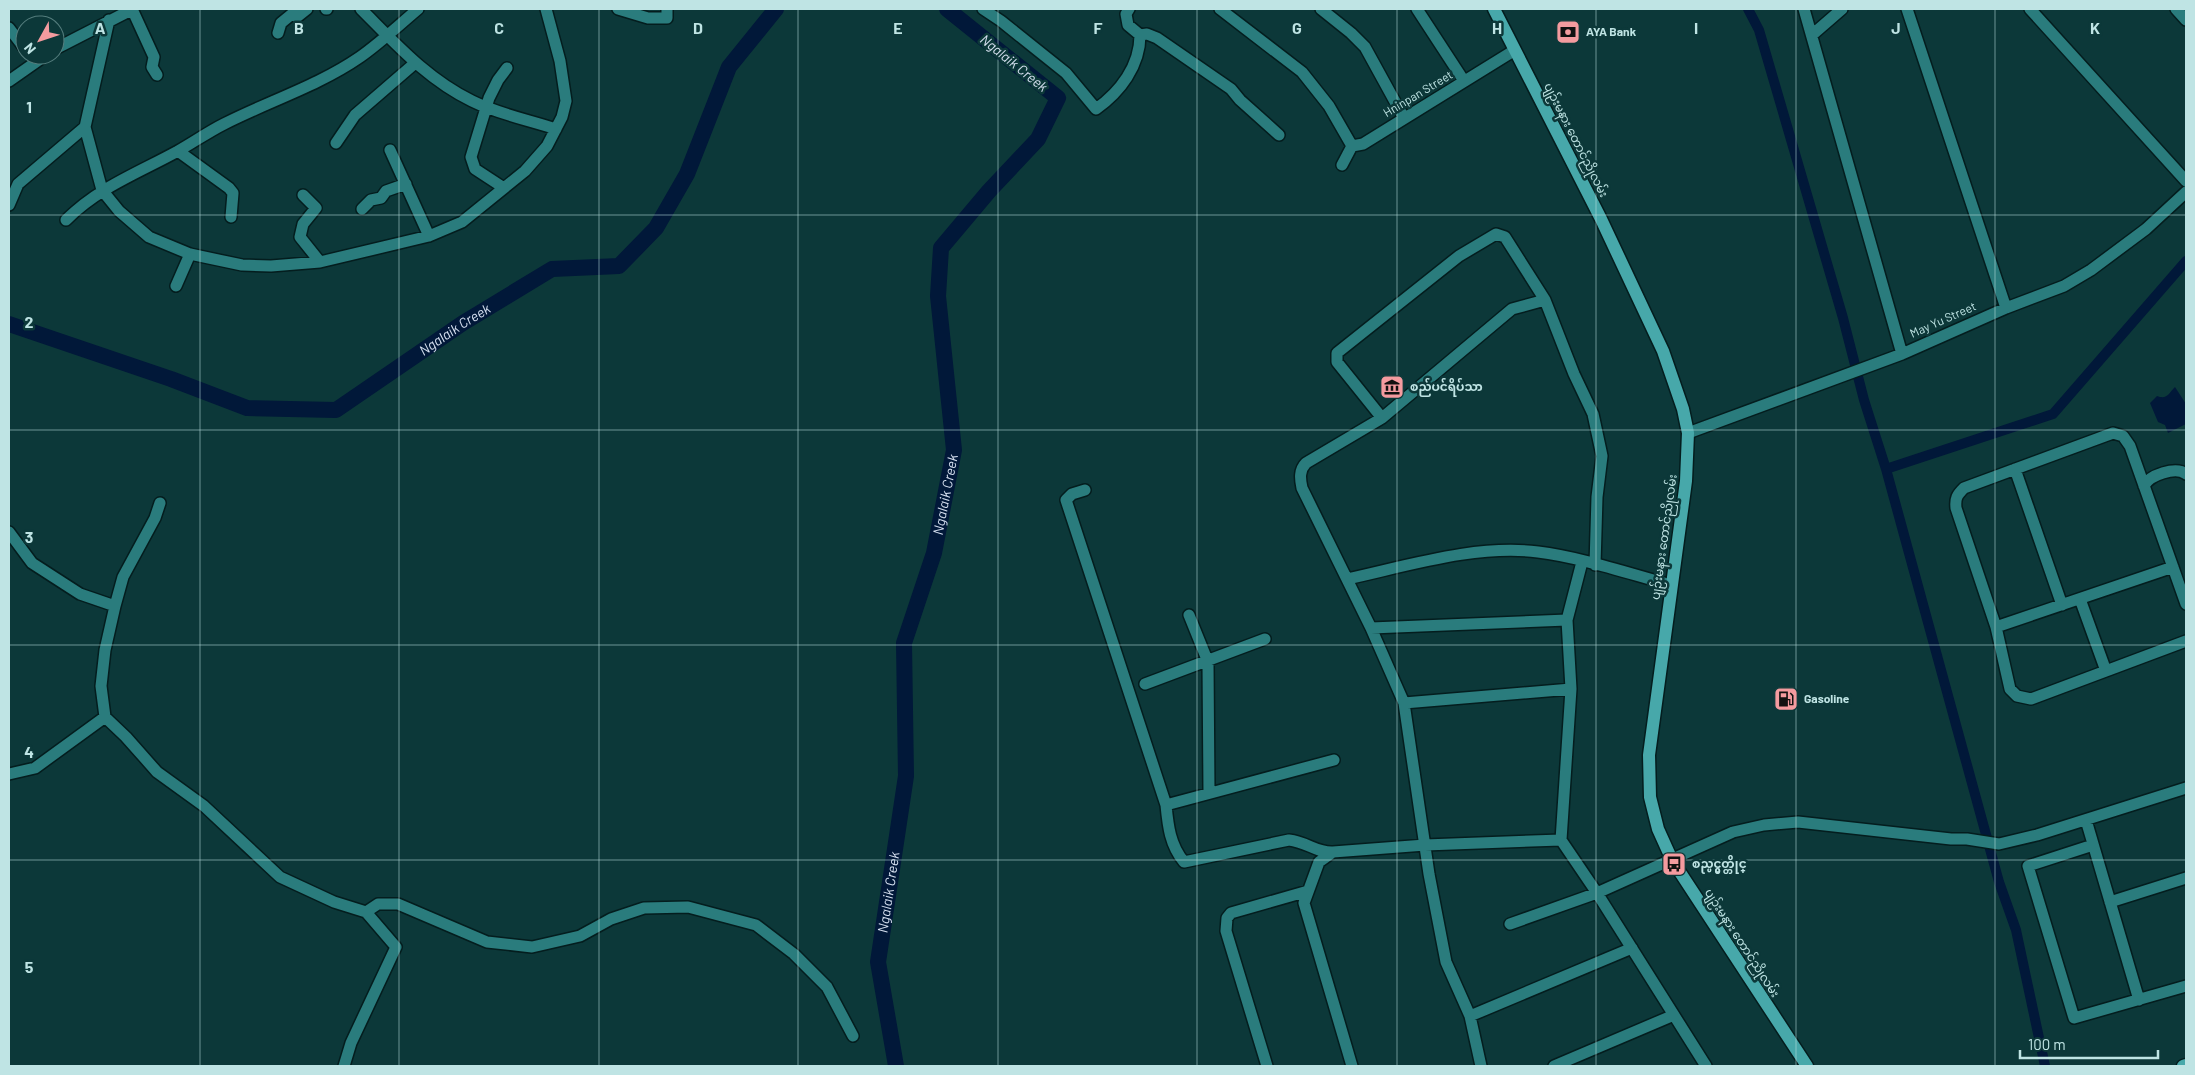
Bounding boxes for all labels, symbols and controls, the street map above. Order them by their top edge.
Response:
north arrow [15,15,65,65]
text: A [95,18,106,37]
text: B [294,18,304,37]
text: C [494,18,504,37]
text: D [693,18,703,37]
text: E [893,18,903,37]
text: F [1094,18,1103,37]
text: G [1292,18,1302,37]
text: H [1492,18,1502,37]
text: I [1694,18,1698,37]
text: J [1891,18,1901,37]
text: K [2090,18,2100,37]
bank icon: AYA Bank [1555,19,1581,45]
place label: AYA Bank [1586,24,1637,38]
water label: Ngalaik Creek [977,30,1052,95]
text: N [20,40,39,58]
street label: Hninpan Street [1380,67,1455,119]
street label: ပျဉ်းမနား တောင်ညိုလမ်း [1538,80,1613,201]
text: 1 [26,97,32,116]
street label: May Yu Street [1907,298,1978,340]
water label: Ngalaik Creek [416,299,493,359]
text: 2 [25,312,34,331]
museum icon: စည်ပင်ရိပ်သာ [1379,374,1405,400]
place label: စည်ပင်ရိပ်သာ [1410,377,1483,397]
water label: Ngalaik Creek [929,453,961,536]
street label: ပျဉ်းမနား တောင်ညိုလမ်း [1646,473,1683,601]
text: 3 [25,527,33,546]
fuel station icon: Gasoline [1773,686,1799,712]
place label: Gasoline [1804,691,1850,705]
text: 4 [24,742,34,761]
water label: Ngalaik Creek [873,850,903,934]
bus stop icon: စည္ပင္မွတ္တိုင္ [1661,851,1687,877]
place label: စည္ပင္မွတ္တိုင္ [1692,855,1747,874]
street label: ပျဉ်းမနား တောင်ညိုလမ်း [1699,885,1784,1002]
text: 5 [25,957,34,976]
scale bar [2020,1028,2158,1060]
text: 100 m [2028,1035,2066,1053]

